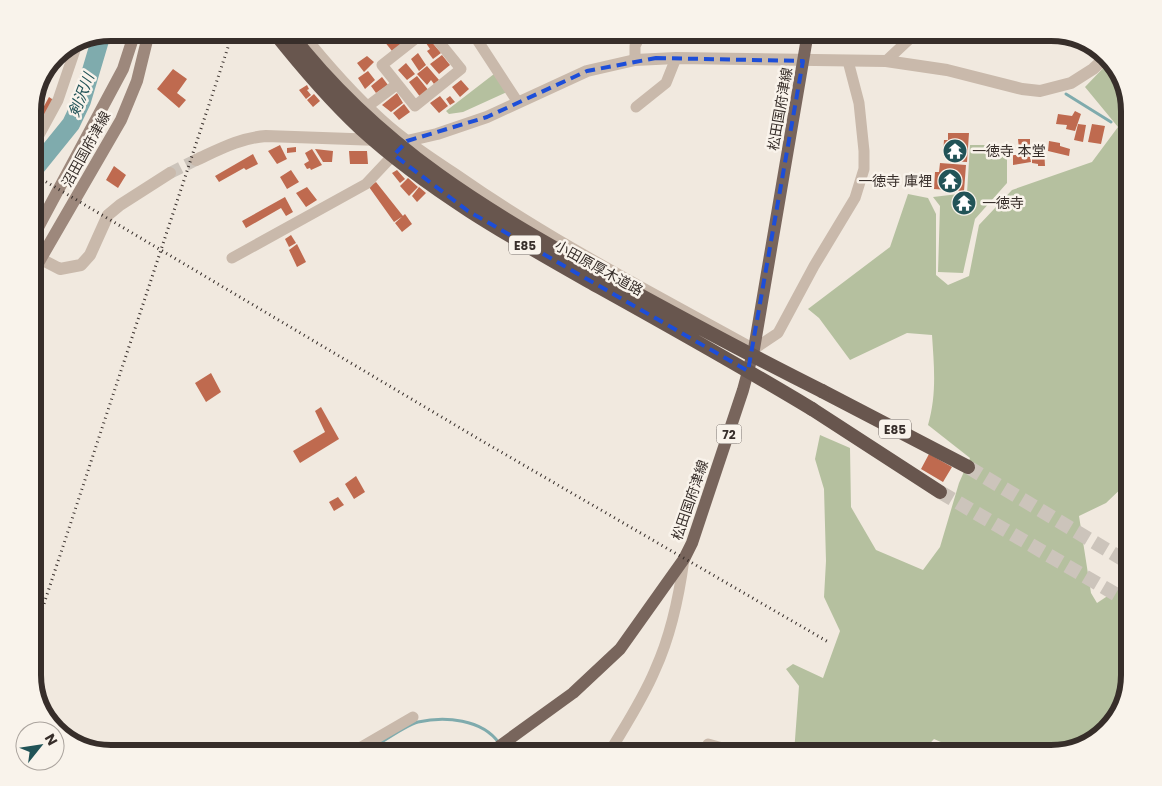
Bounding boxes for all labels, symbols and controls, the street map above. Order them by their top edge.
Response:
street label: 松田国府津線 [763,66,797,152]
water label: 剣沢川 [63,68,100,120]
street label: 沼田国府津線 [57,107,115,191]
temple icon: 一徳寺 本堂 [942,138,968,164]
place label: 一徳寺 本堂 [972,141,1046,161]
temple icon: 一徳寺 庫裡 [937,168,963,194]
place label: 一徳寺 庫裡 [858,171,932,191]
temple icon: 一徳寺 [951,190,977,216]
place label: 一徳寺 [982,193,1024,213]
street label: 小田原厚木道路 [551,235,647,301]
road number: E85 [509,236,541,254]
road number: E85 [879,419,911,438]
road number: 72 [716,424,742,444]
street label: 松田国府津線 [667,457,713,543]
north arrow [15,721,65,771]
text: N [40,730,63,749]

